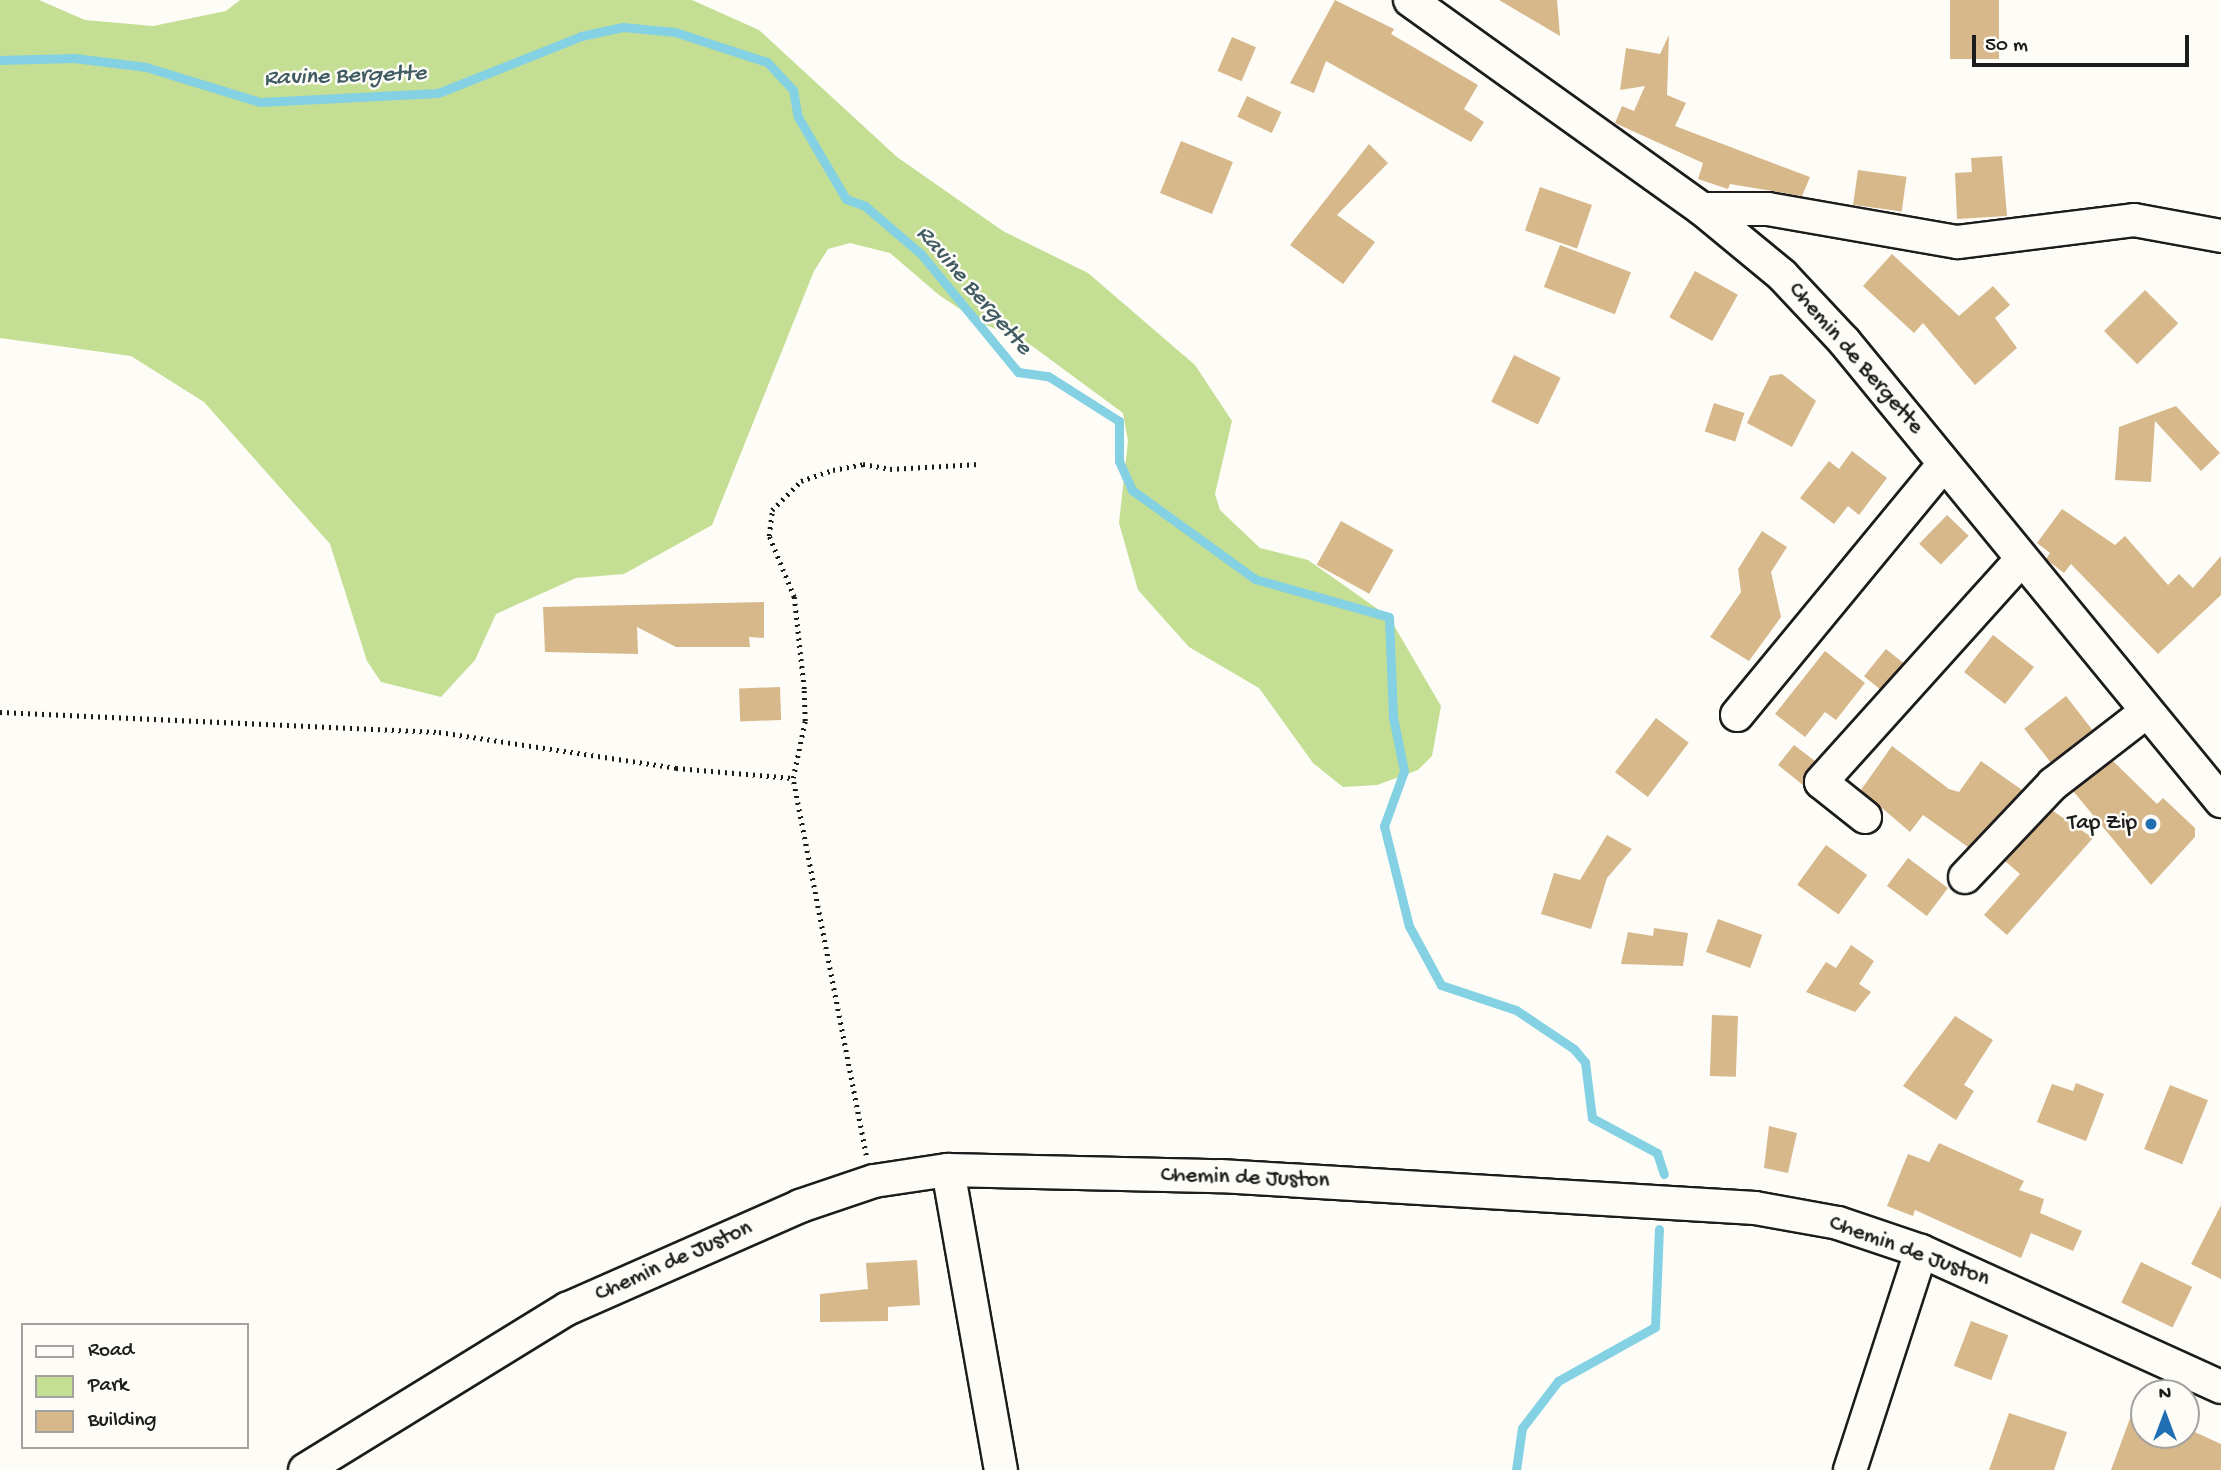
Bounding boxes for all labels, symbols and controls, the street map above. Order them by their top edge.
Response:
scale bar [1976,21,2193,65]
text: 50 m [1985,34,2028,59]
water label: Ravine Bergette [263,60,427,94]
water label: Ravine Bergette [909,220,1037,362]
street label: Chemin de Bergette [1781,277,1929,441]
place label: Tap Zip [2067,810,2137,838]
marker: Tap Zip [2143,816,2159,832]
street label: Chemin de Juston [1160,1162,1330,1196]
street label: Chemin de Juston [1825,1210,1993,1294]
street label: Chemin de Juston [591,1215,757,1309]
legend [21,1323,248,1449]
text: Road [88,1339,134,1364]
text: Park [88,1374,128,1399]
north arrow [2130,1379,2200,1449]
text: N [2159,1383,2171,1406]
text: Building [88,1409,157,1434]

